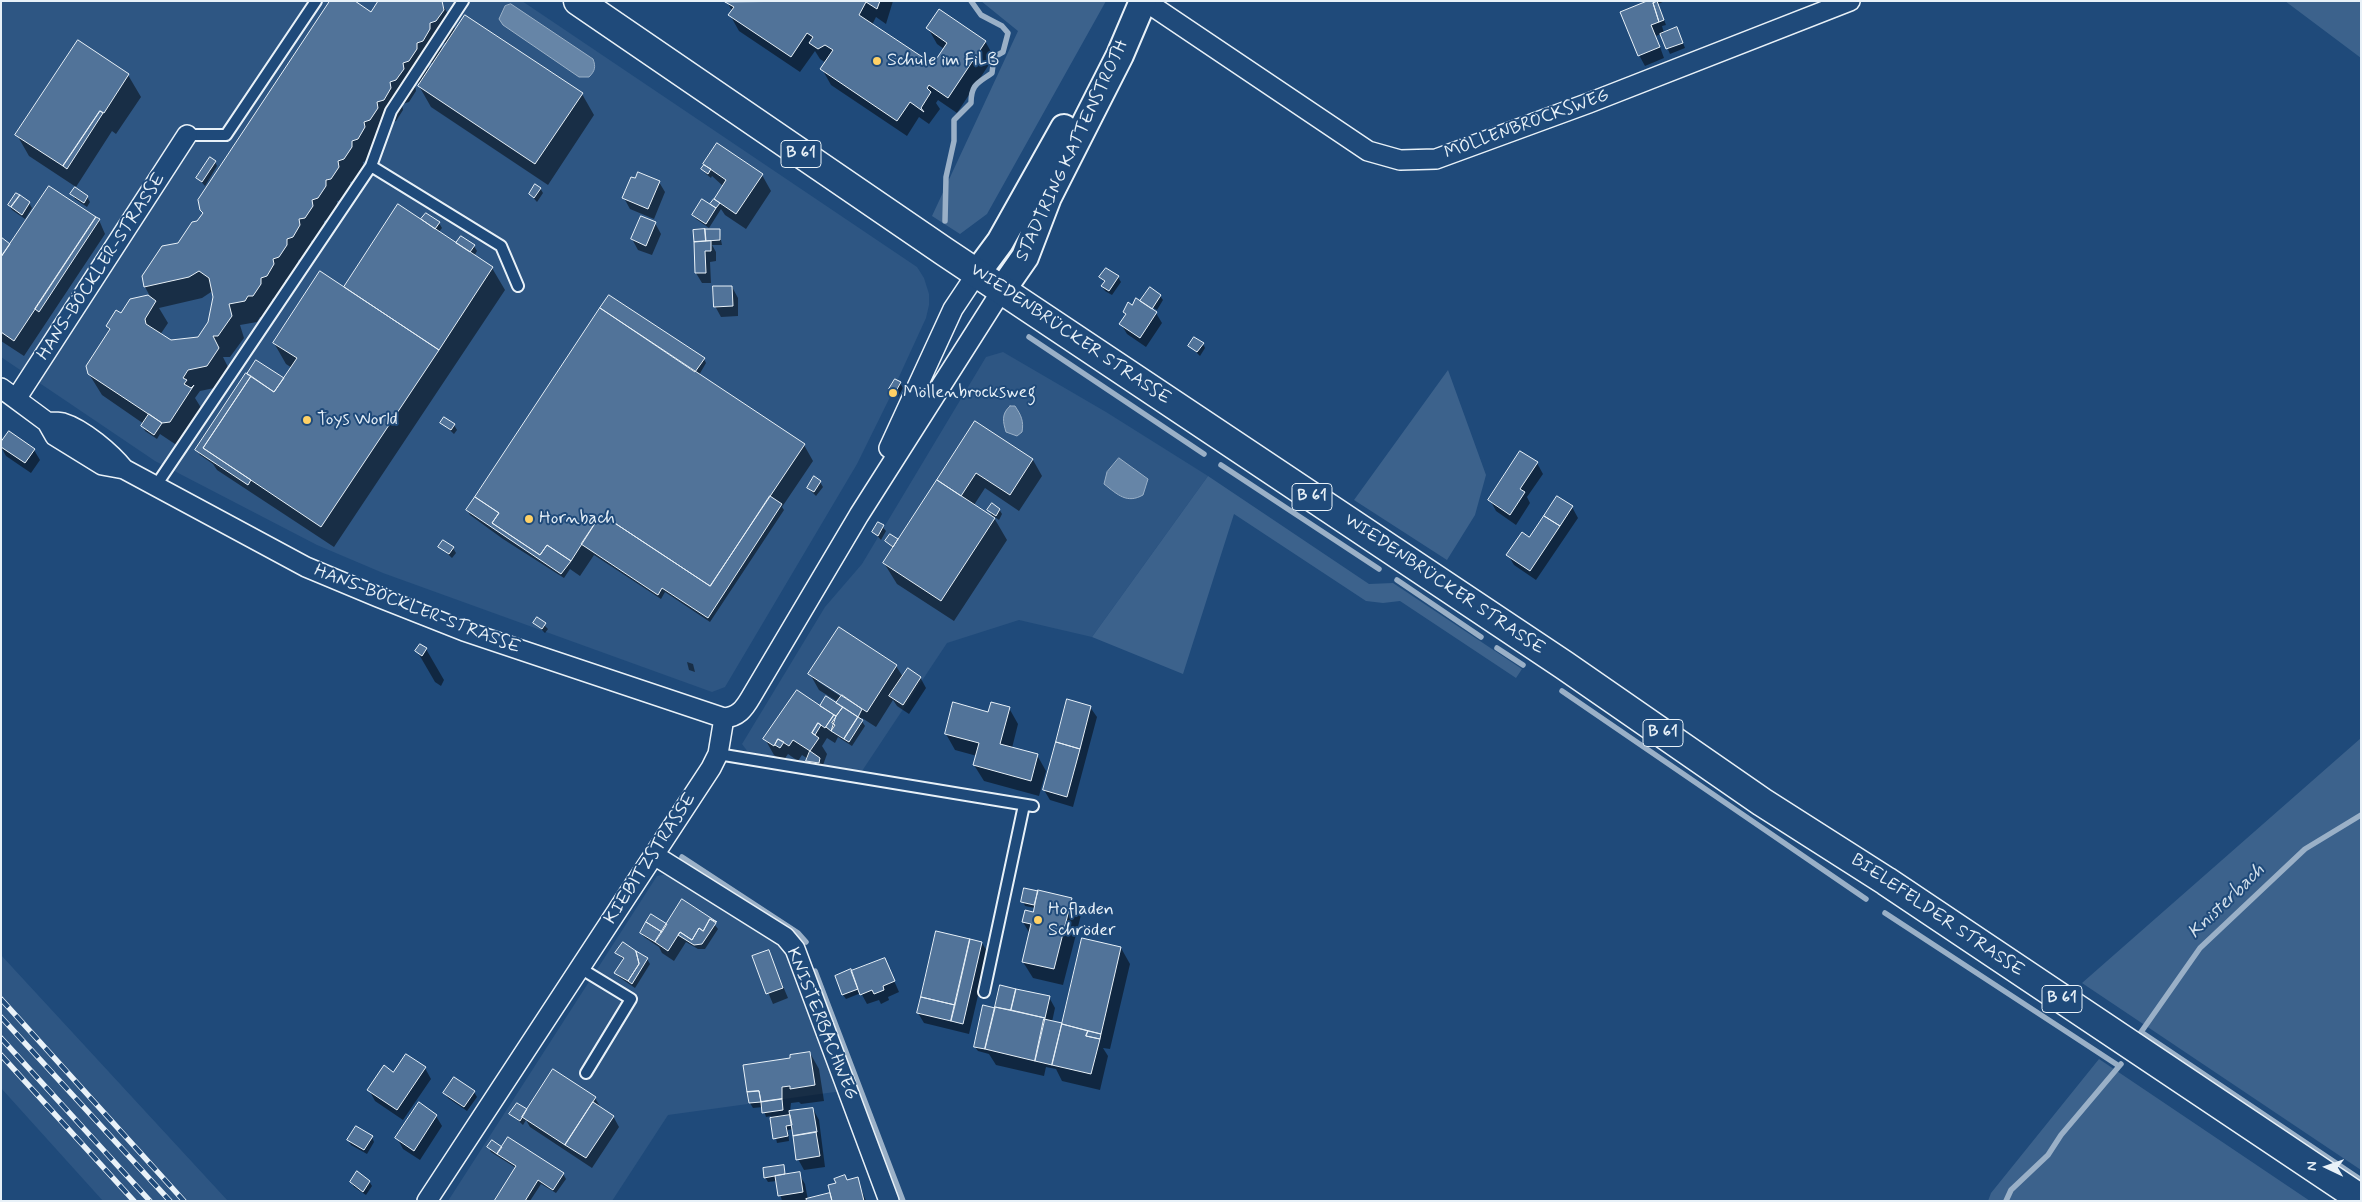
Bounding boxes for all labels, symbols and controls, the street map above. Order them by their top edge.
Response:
street label: STADTRING KATTENSTROTH [1012,37,1134,265]
place label: Schule im FiLB [887,50,999,72]
marker: Schule im FiLB [871,55,883,67]
street label: MÖLLENBROCKSWEG [1442,85,1612,165]
road number: B 61 [781,140,821,168]
street label: HANS-BÖCKLER-STRASSE [33,169,171,365]
street label: WIEDENBRÜCKER STRASSE [966,260,1174,410]
place label: Möllenbrocksweg [903,382,1036,404]
marker: Möllenbrocksweg [887,387,899,399]
place label: Toys World [317,409,398,431]
marker: Toys World [301,414,313,426]
road number: B 61 [1292,484,1332,511]
place label: Hornbach [539,508,615,530]
street label: WIEDENBRÜCKER STRASSE [1340,510,1548,660]
marker: Hornbach [523,513,535,525]
street label: HANS-BÖCKLER-STRASSE [311,561,523,659]
road number: B 61 [1643,720,1683,746]
street label: KIEBITZSTRASSE [600,789,702,929]
street label: BIELEFELDER STRASSE [1846,850,2028,982]
water label: Knisterbach [2184,860,2270,944]
place label: Hofladen Schröder [1048,899,1115,942]
marker: Hofladen Schröder [1032,914,1044,926]
street label: KNISTERBACHWEG [781,945,861,1103]
road number: B 61 [2042,986,2082,1012]
north arrow [2302,1142,2352,1192]
text: N [2303,1161,2321,1171]

